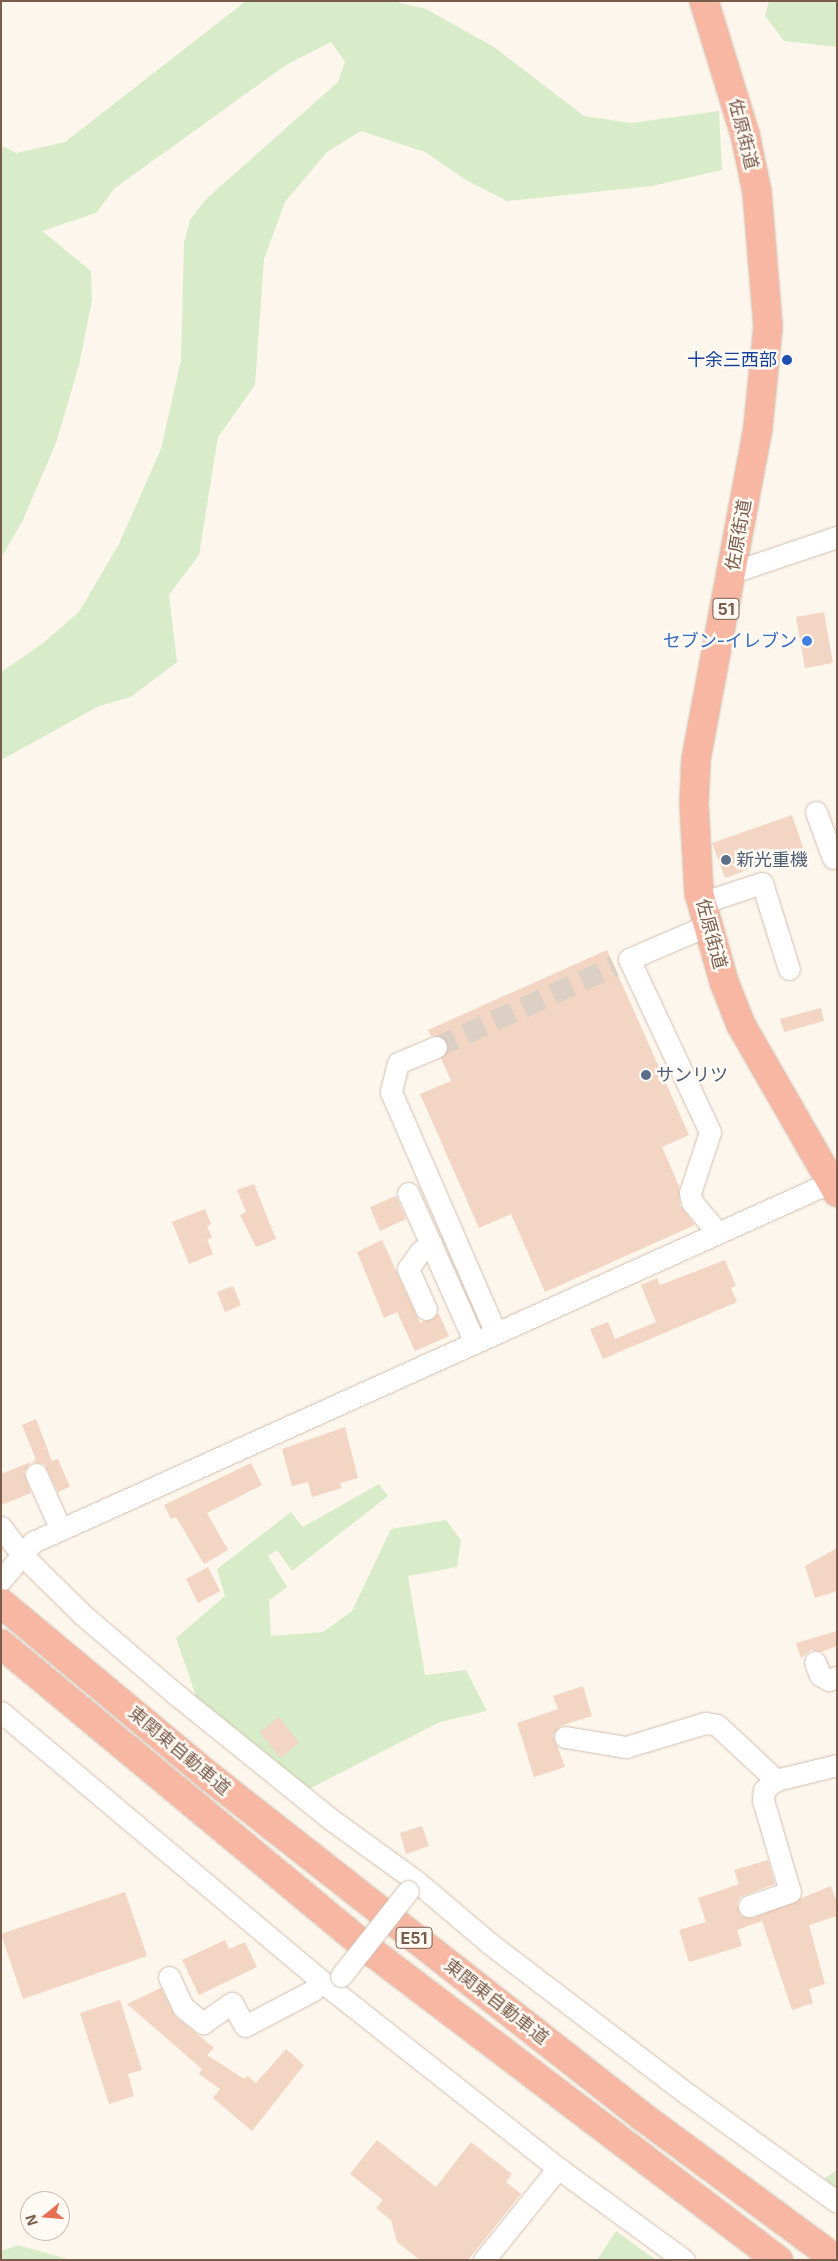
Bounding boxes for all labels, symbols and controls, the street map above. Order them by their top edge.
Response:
street label: 佐原街道 [724,96,762,172]
place label: 十余三西部 [687,349,777,371]
marker: 十余三西部 [781,354,793,366]
street label: 佐原街道 [722,498,756,572]
road number: 51 [712,596,740,622]
place label: セブン-イレブン [663,630,797,652]
marker: セブン-イレブン [801,635,813,647]
place label: 新光重機 [736,849,808,871]
marker: 新光重機 [720,854,732,866]
street label: 佐原街道 [691,896,731,972]
place label: サンリツ [656,1064,728,1086]
marker: サンリツ [640,1069,652,1081]
street label: 東関東自動車道 [124,1702,234,1800]
road number: E51 [395,1925,433,1952]
street label: 東関東自動車道 [440,1955,552,2049]
north arrow [20,2191,70,2241]
text: N [21,2213,41,2228]

